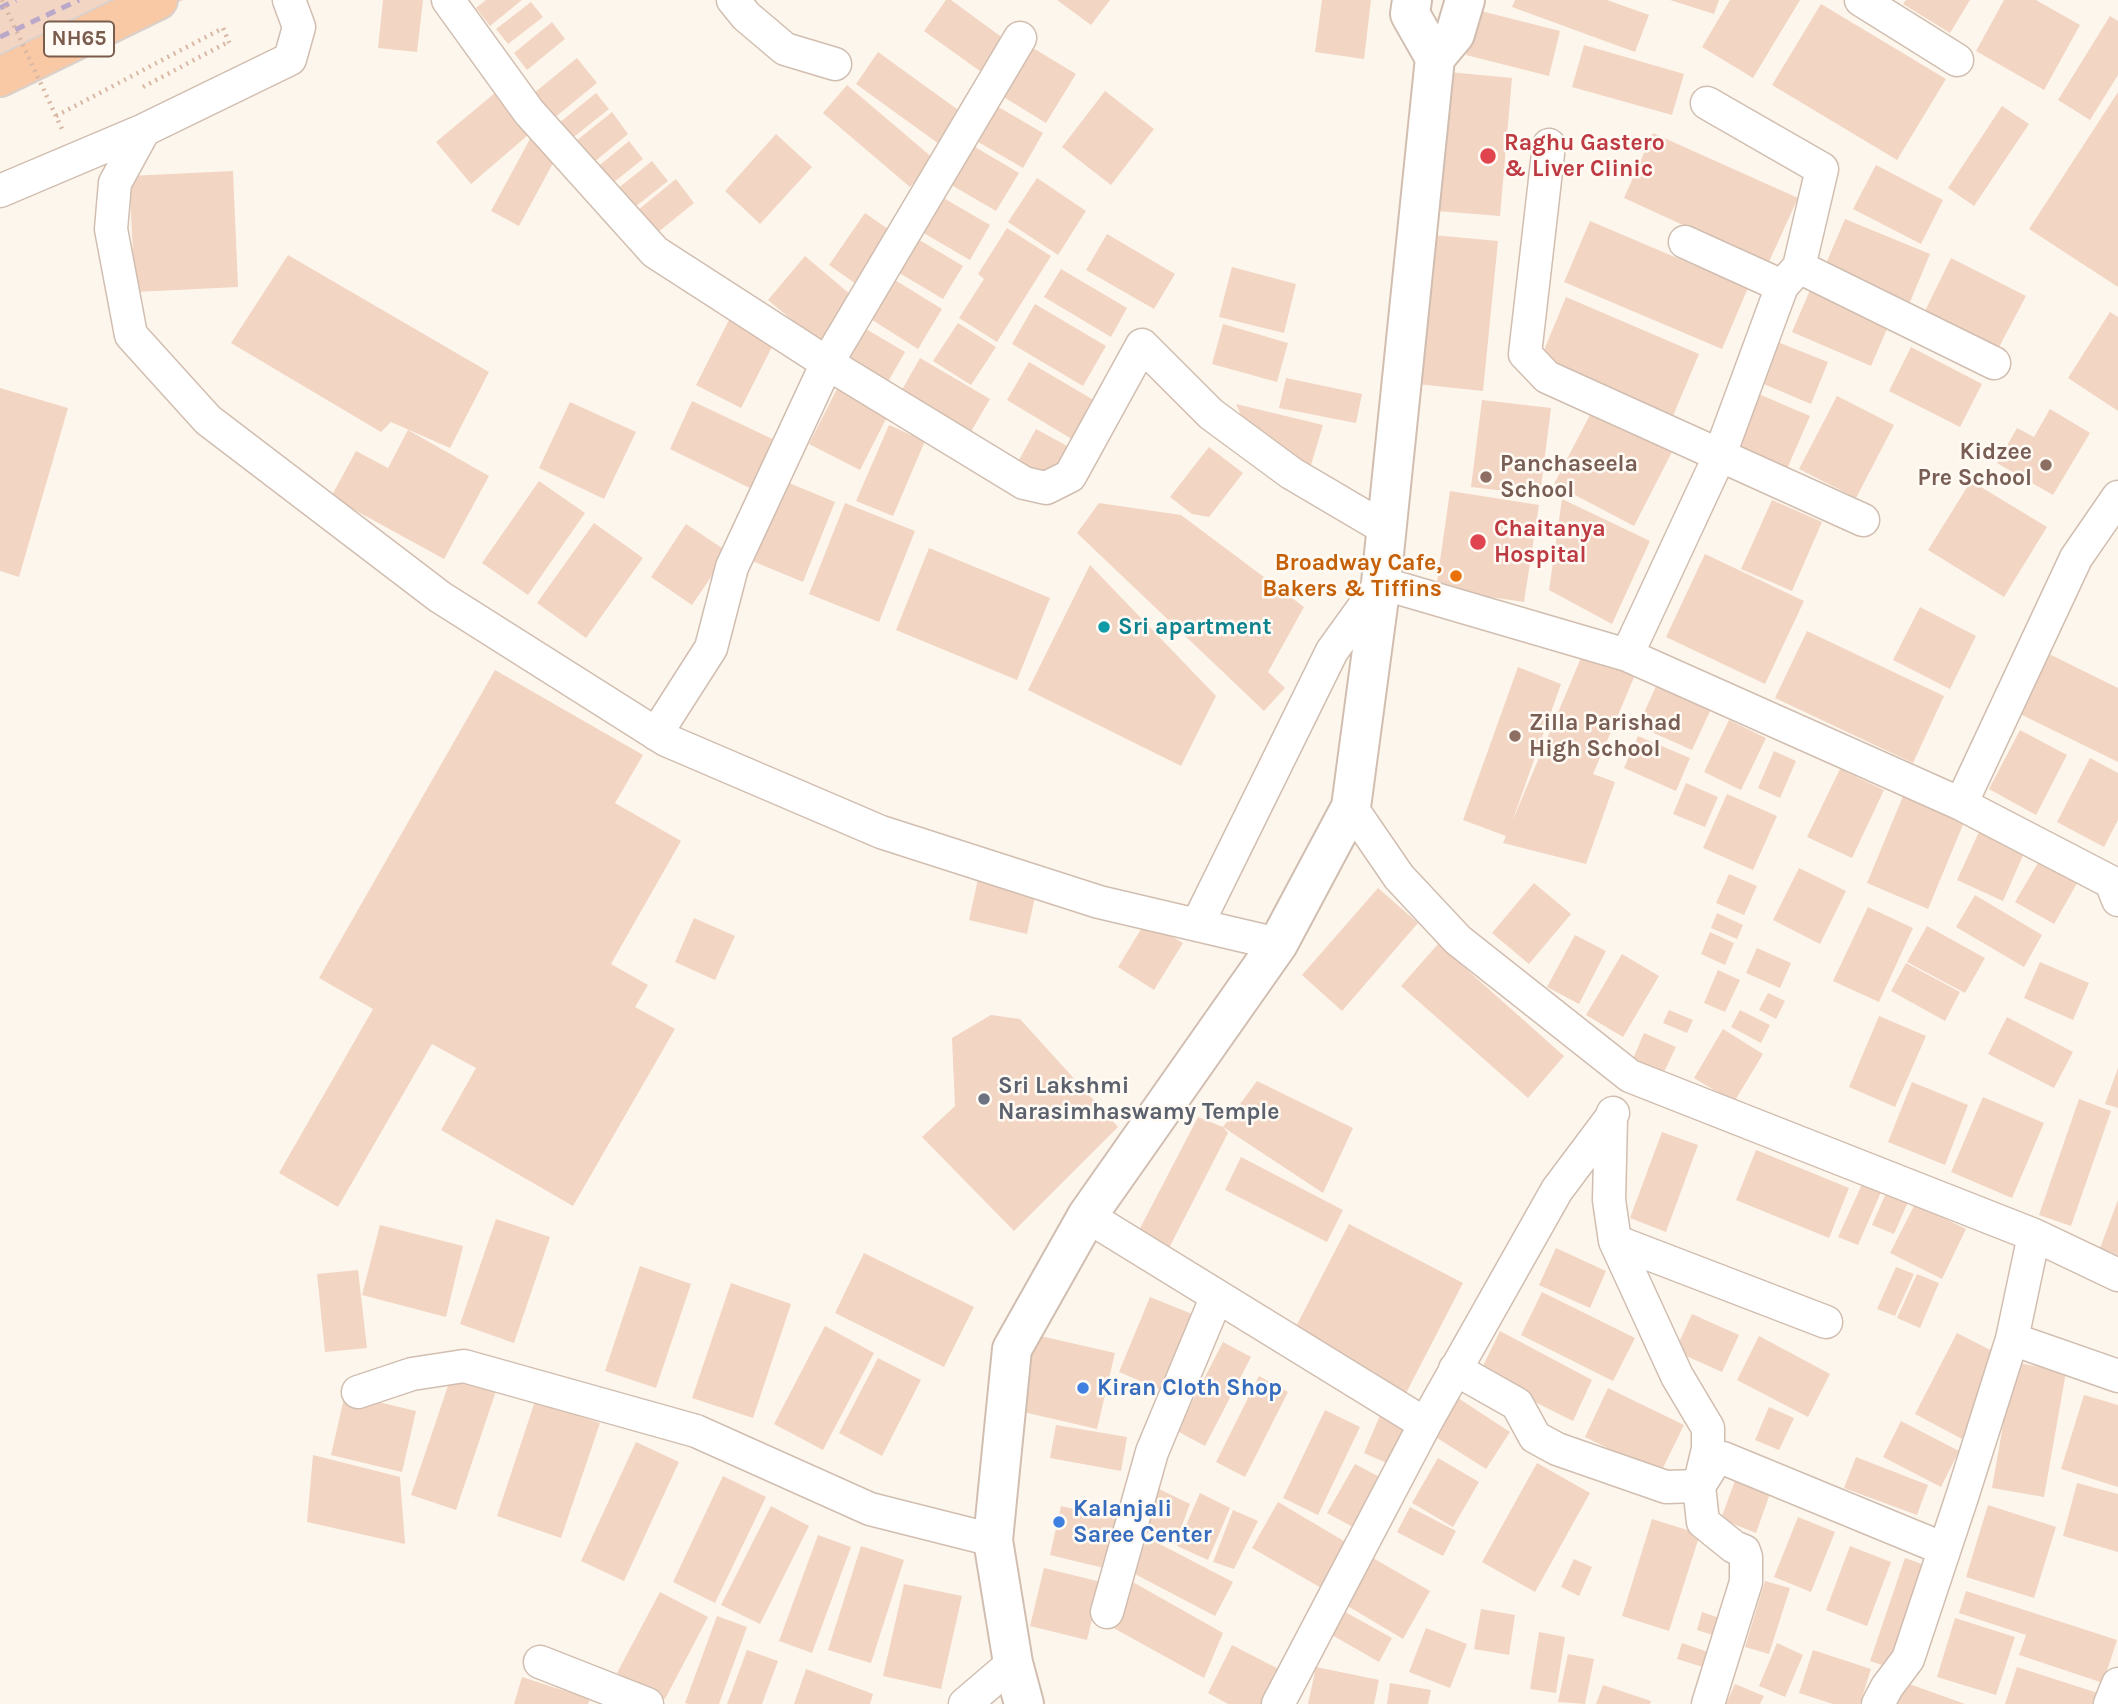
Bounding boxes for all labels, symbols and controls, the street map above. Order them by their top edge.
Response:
road number: NH65 [44,22,114,56]
place label: Raghu Gastero & Liver Clinic [1504,129,1665,183]
marker: Raghu Gastero & Liver Clinic [1478,146,1498,166]
place label: Kidzee Pre School [1917,438,2032,492]
place label: Panchaseela School [1500,450,1638,504]
marker: Kidzee Pre School [2038,457,2054,473]
marker: Panchaseela School [1478,469,1494,485]
place label: Chaitanya Hospital [1494,515,1606,569]
marker: Chaitanya Hospital [1468,532,1488,552]
place label: Broadway Cafe, Bakers & Tiffins [1262,549,1442,603]
marker: Broadway Cafe, Bakers & Tiffins [1448,568,1464,584]
place label: Sri apartment [1118,613,1272,641]
marker: Sri apartment [1096,619,1112,635]
place label: Zilla Parishad High School [1529,709,1682,763]
marker: Zilla Parishad High School [1507,728,1523,744]
place label: Sri Lakshmi Narasimhaswamy Temple [998,1072,1280,1126]
marker: Sri Lakshmi Narasimhaswamy Temple [976,1091,992,1107]
place label: Kiran Cloth Shop [1097,1374,1282,1402]
marker: Kiran Cloth Shop [1075,1380,1091,1396]
place label: Kalanjali Saree Center [1073,1495,1212,1549]
marker: Kalanjali Saree Center [1051,1514,1067,1530]

